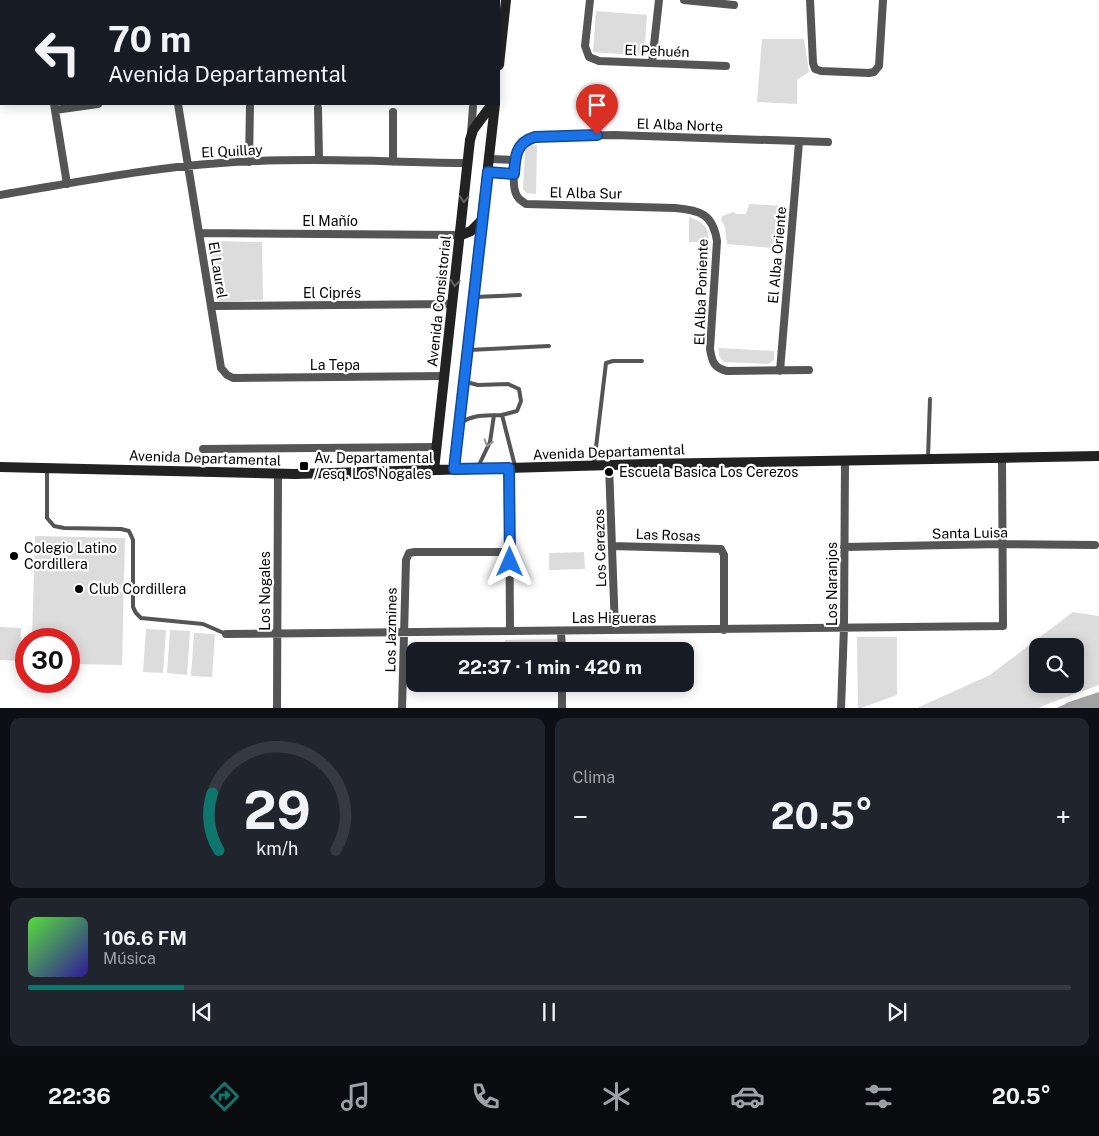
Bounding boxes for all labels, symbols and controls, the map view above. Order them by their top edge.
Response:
text: 70 m [108,19,191,60]
icon: left [25,20,90,85]
street label: El Pehuén [624,42,690,60]
text: Avenida Departamental [108,61,347,87]
pin [576,84,618,135]
icon: arrive [583,91,611,119]
street label: El Alba Norte [636,115,724,135]
street label: El Quillay [201,141,264,161]
street label: El Alba Sur [549,184,623,202]
one-way arrow [459,195,470,203]
street label: El Alba Oriente [765,206,789,304]
street label: El Mañío [302,213,358,229]
street label: Avenida Consistorial [424,234,454,368]
street label: El Alba Poniente [691,238,711,346]
street label: El Laurel [206,240,230,300]
one-way arrow [450,279,461,287]
street label: El Ciprés [303,285,361,301]
street label: La Tepa [310,357,360,373]
one-way arrow [484,438,494,446]
street label: Avenida Departamental [533,441,685,463]
street label: Avenida Departamental [129,447,281,469]
place label: Av. Departamental / esq. Los Nogales [314,450,433,482]
marker: Av. Departamental / esq. Los Nogales [298,460,310,472]
place label: Escuela Basica Los Cerezos [619,464,798,480]
marker: Escuela Basica Los Cerezos [603,466,615,478]
street label: Los Cerezos [591,509,609,587]
street label: Santa Luisa [932,524,1008,542]
street label: Las Rosas [635,526,701,544]
position arrow [483,535,535,587]
place label: Colegio Latino Cordillera [24,540,117,572]
street label: Los Naranjos [824,542,840,626]
marker: Colegio Latino Cordillera [8,550,20,562]
street label: Los Nogales [257,551,273,631]
place label: Club Cordillera [89,581,186,597]
marker: Club Cordillera [73,583,85,595]
street label: Los Jazmines [382,588,400,672]
street label: Las Higueras [572,610,656,626]
speed limit sign: 30 [15,628,80,693]
map controls [1029,638,1084,693]
button: search [1029,638,1084,693]
text: 22:37 · 1 min · 420 m [458,656,642,678]
text: Clima [573,768,615,787]
text: 29 [244,780,311,841]
text: 20.5° [770,793,873,838]
text: − [573,800,588,833]
text: + [1055,800,1071,833]
text: km/h [256,838,298,859]
text: 106.6 FM [103,927,187,949]
text: Música [103,949,156,968]
icon: previous [188,998,216,1026]
icon: pause [535,998,563,1026]
icon: next [883,998,911,1026]
icon: directions [207,1079,242,1114]
icon: music [338,1079,373,1114]
icon: phone [468,1079,503,1114]
icon: climate [599,1079,634,1114]
icon: car [730,1079,765,1114]
icon: filters [861,1079,896,1114]
text: 22:36 [48,1083,111,1109]
text: 20.5° [992,1083,1051,1109]

